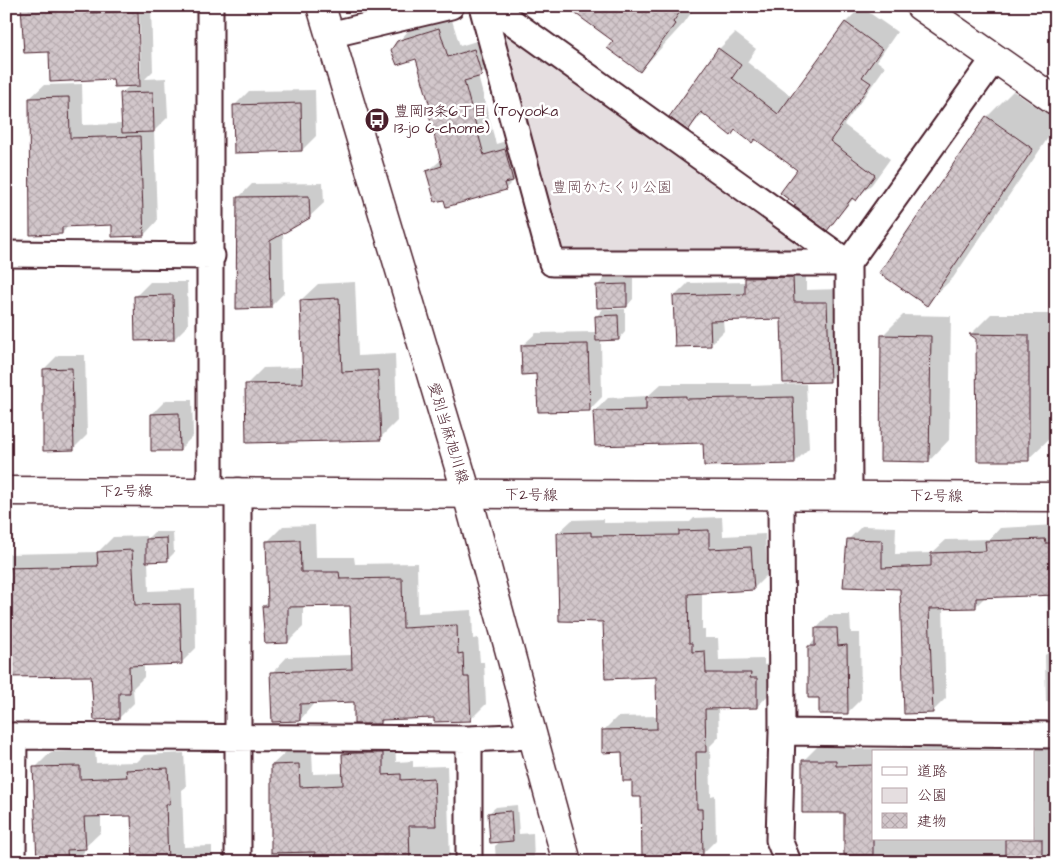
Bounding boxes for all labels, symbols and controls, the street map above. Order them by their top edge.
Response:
place label: 豊岡13条6丁目 (Toyooka 13-jo 6-chome) [394,101,559,139]
bus stop icon: 豊岡13条6丁目 (Toyooka 13-jo 6-chome) [364,107,390,133]
park label: 豊岡かたくり公園 [552,177,672,198]
street label: 愛別当麻旭川線 [423,380,473,486]
street label: 下2号線 [99,481,153,502]
street label: 下2号線 [504,484,558,506]
street label: 下2号線 [909,485,963,507]
legend [872,750,1034,840]
text: 道路 [917,761,947,782]
text: 公園 [917,785,947,806]
text: 建物 [917,811,947,832]

